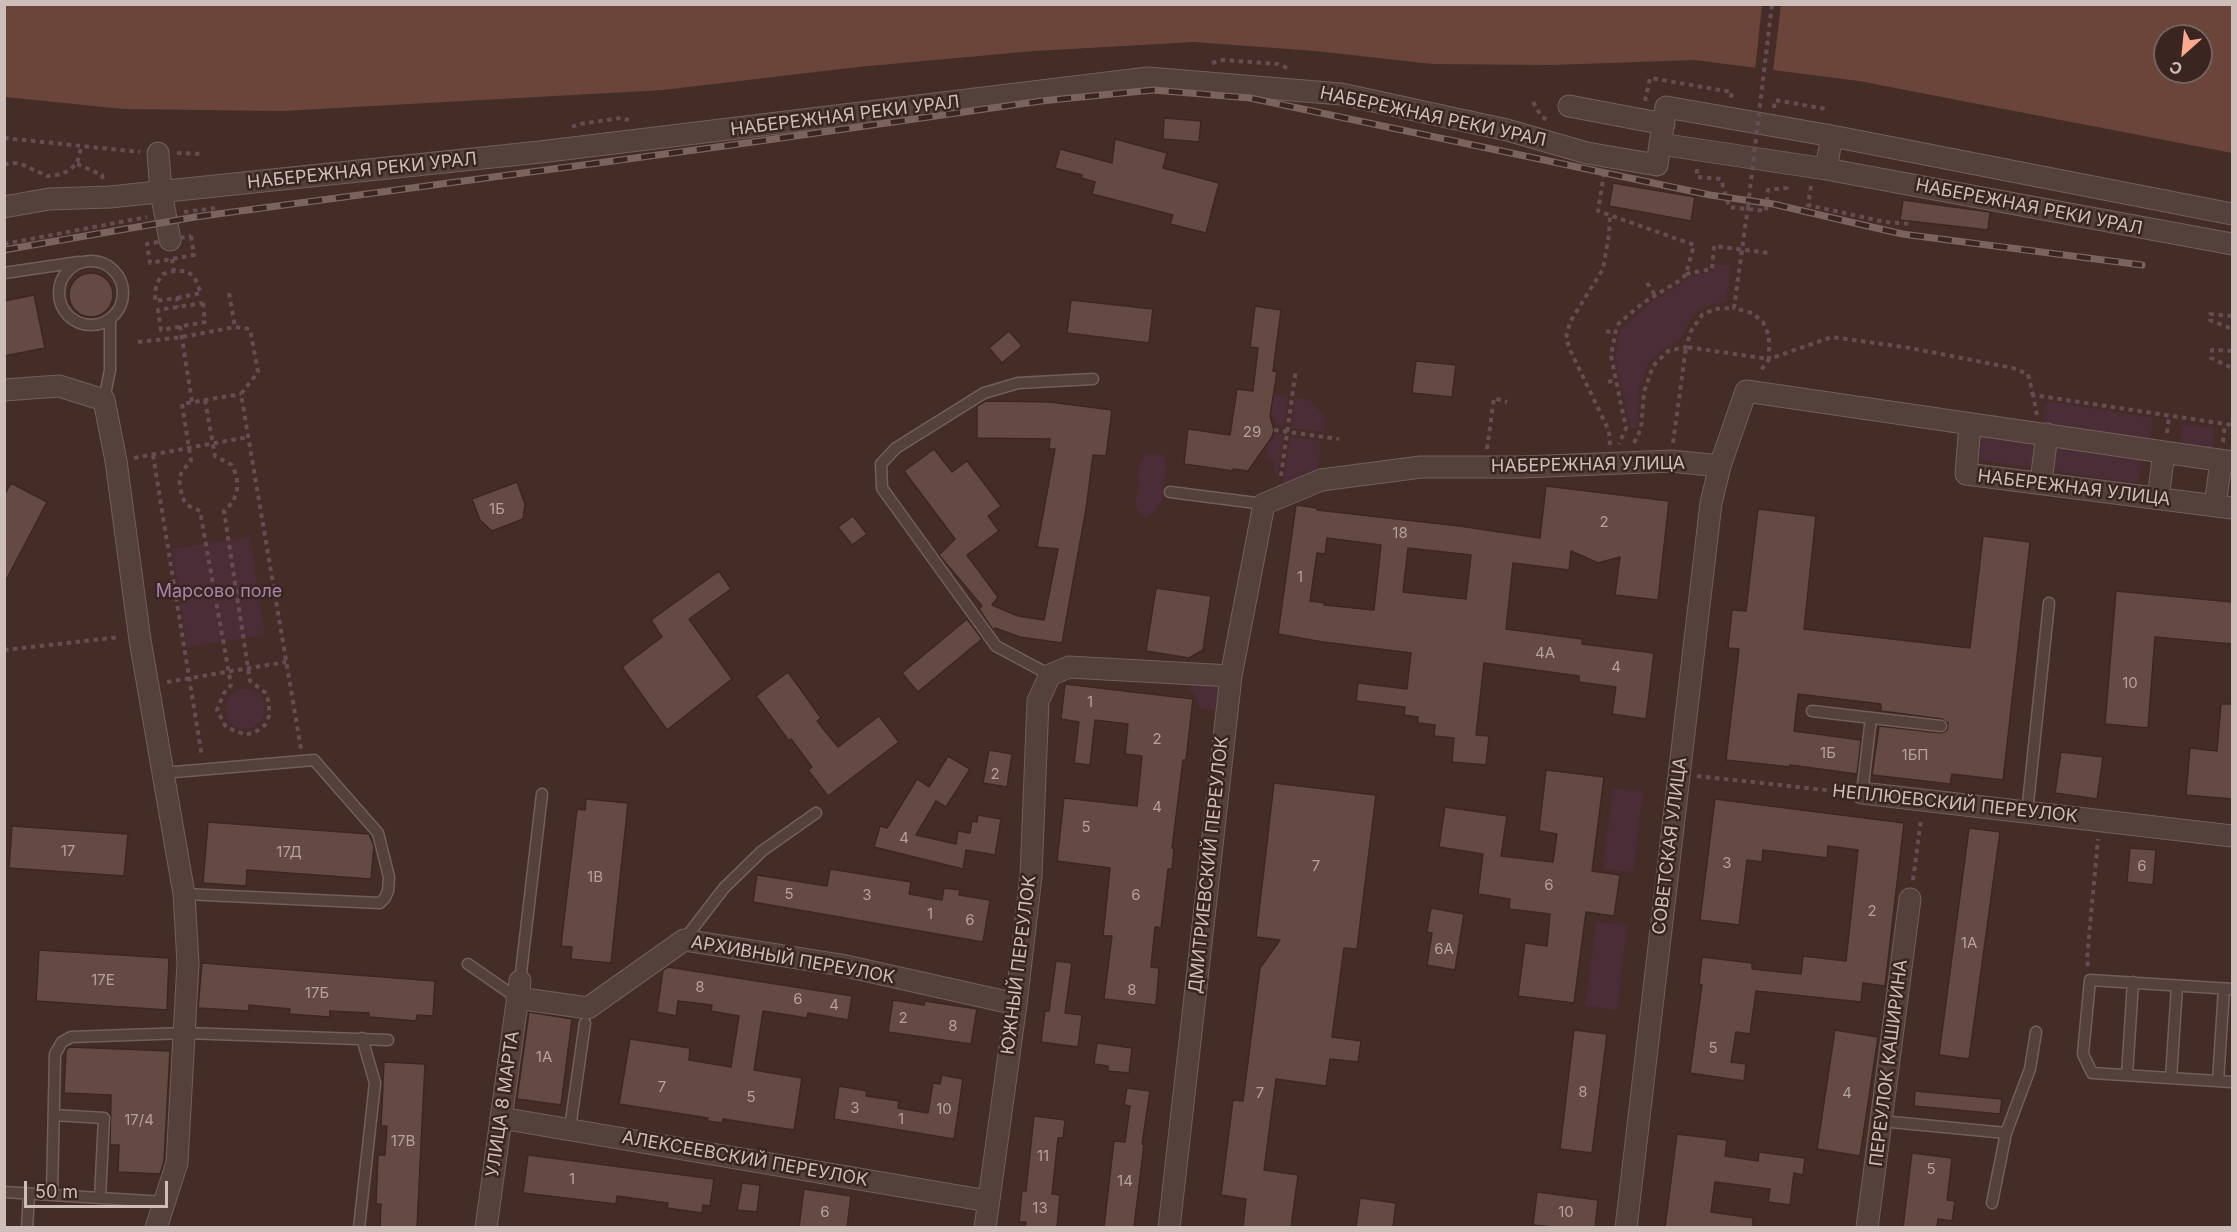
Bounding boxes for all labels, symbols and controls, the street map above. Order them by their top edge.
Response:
north arrow [2153,24,2213,84]
text: С [2166,57,2186,80]
street label: НАБЕРЕЖНАЯ РЕКИ УРАЛ [1318,82,1548,152]
street label: НАБЕРЕЖНАЯ РЕКИ УРАЛ [729,91,961,141]
street label: НАБЕРЕЖНАЯ РЕКИ УРАЛ [246,148,478,194]
street label: НАБЕРЕЖНАЯ РЕКИ УРАЛ [1914,174,2144,240]
house number: 29 [1243,423,1261,441]
street label: НАБЕРЕЖНАЯ УЛИЦА [1491,453,1685,477]
street label: НАБЕРЕЖНАЯ УЛИЦА [1976,465,2172,511]
house number: 1Б [489,500,505,518]
house number: 2 [1599,513,1609,531]
house number: 18 [1392,524,1408,542]
house number: 1 [1297,568,1303,586]
park label: Марсово поле [156,581,282,603]
house number: 4А [1535,644,1555,662]
house number: 4 [1611,658,1621,676]
house number: 10 [2122,674,2138,692]
house number: 1 [1087,693,1093,711]
house number: 2 [1152,730,1162,748]
street label: ДМИТРИЕВСКИЙ ПЕРЕУЛОК [1185,735,1233,995]
house number: 1Б [1820,744,1836,762]
house number: 1БП [1902,746,1928,764]
street label: СОВЕТСКАЯ УЛИЦА [1648,756,1692,936]
house number: 2 [990,765,1000,783]
street label: НЕПЛЮЕВСКИЙ ПЕРЕУЛОК [1831,780,2079,828]
house number: 4 [1152,798,1162,816]
house number: 5 [1081,818,1091,836]
house number: 4 [899,829,909,847]
house number: 17 [61,842,75,860]
house number: 17Д [276,843,302,861]
house number: 3 [1722,854,1732,872]
house number: 7 [1312,857,1320,875]
house number: 6 [2137,857,2147,875]
house number: 1В [587,868,603,886]
street label: ЮЖНЫЙ ПЕРЕУЛОК [997,874,1041,1056]
house number: 6 [1544,876,1554,894]
house number: 5 [784,885,794,903]
house number: 3 [862,886,872,904]
house number: 6 [1131,886,1141,904]
house number: 2 [1867,902,1877,920]
house number: 1 [927,905,933,923]
house number: 6 [965,911,975,929]
street label: АРХИВНЫЙ ПЕРЕУЛОК [689,931,897,989]
house number: 1А [1961,934,1977,952]
house number: 6А [1434,940,1454,958]
street label: ПЕРЕУЛОК КАШИРИНА [1866,958,1912,1168]
house number: 17E [91,971,115,989]
house number: 8 [695,978,705,996]
house number: 8 [1127,981,1137,999]
house number: 17Б [305,984,329,1002]
house number: 6 [793,990,803,1008]
house number: 4 [829,996,839,1014]
house number: 2 [898,1009,908,1027]
house number: 8 [948,1017,958,1035]
street label: УЛИЦА 8 МАРТА [482,1029,524,1179]
house number: 5 [1708,1039,1718,1057]
house number: 1А [536,1048,552,1066]
house number: 7 [658,1078,666,1096]
house number: 8 [1578,1083,1588,1101]
house number: 7 [1256,1084,1264,1102]
house number: 4 [1842,1084,1852,1102]
house number: 5 [746,1088,756,1106]
house number: 3 [850,1099,860,1117]
house number: 10 [936,1100,952,1118]
house number: 1 [898,1110,904,1128]
house number: 17/4 [124,1111,154,1129]
street label: АЛЕКСЕЕВСКИЙ ПЕРЕУЛОК [620,1127,870,1191]
house number: 17В [391,1132,415,1150]
house number: 11 [1037,1147,1049,1165]
house number: 5 [1926,1160,1936,1178]
scale bar [27,1169,171,1207]
house number: 1 [569,1170,575,1188]
house number: 14 [1117,1172,1133,1190]
text: 50 m [35,1181,78,1202]
house number: 13 [1032,1199,1048,1217]
house number: 6 [820,1203,830,1221]
house number: 10 [1558,1203,1574,1221]

